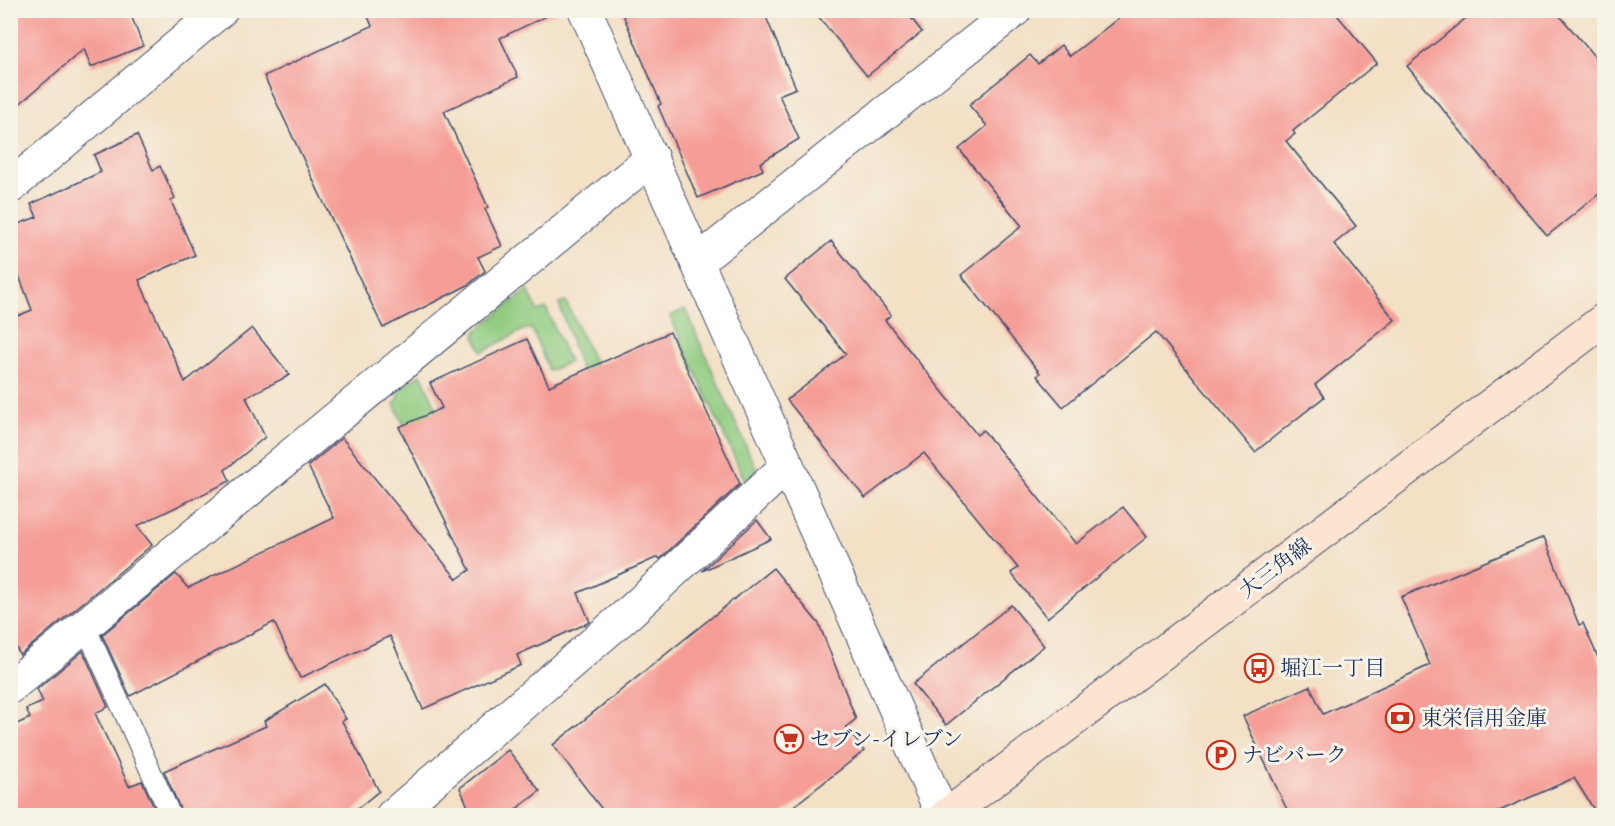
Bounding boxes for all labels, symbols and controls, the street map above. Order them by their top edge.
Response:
street label: 大三角線 [1235,534,1316,603]
bus stop icon: 堀江一丁目 [1243,652,1275,684]
place label: 堀江一丁目 [1280,657,1385,680]
bank icon: 東栄信用金庫 [1384,702,1416,734]
place label: 東栄信用金庫 [1421,707,1547,730]
supermarket icon: セブン-イレブン [773,723,805,755]
place label: セブン-イレブン [810,728,963,751]
parking icon: ナビパーク [1205,739,1237,771]
place label: ナビパーク [1242,745,1347,767]

